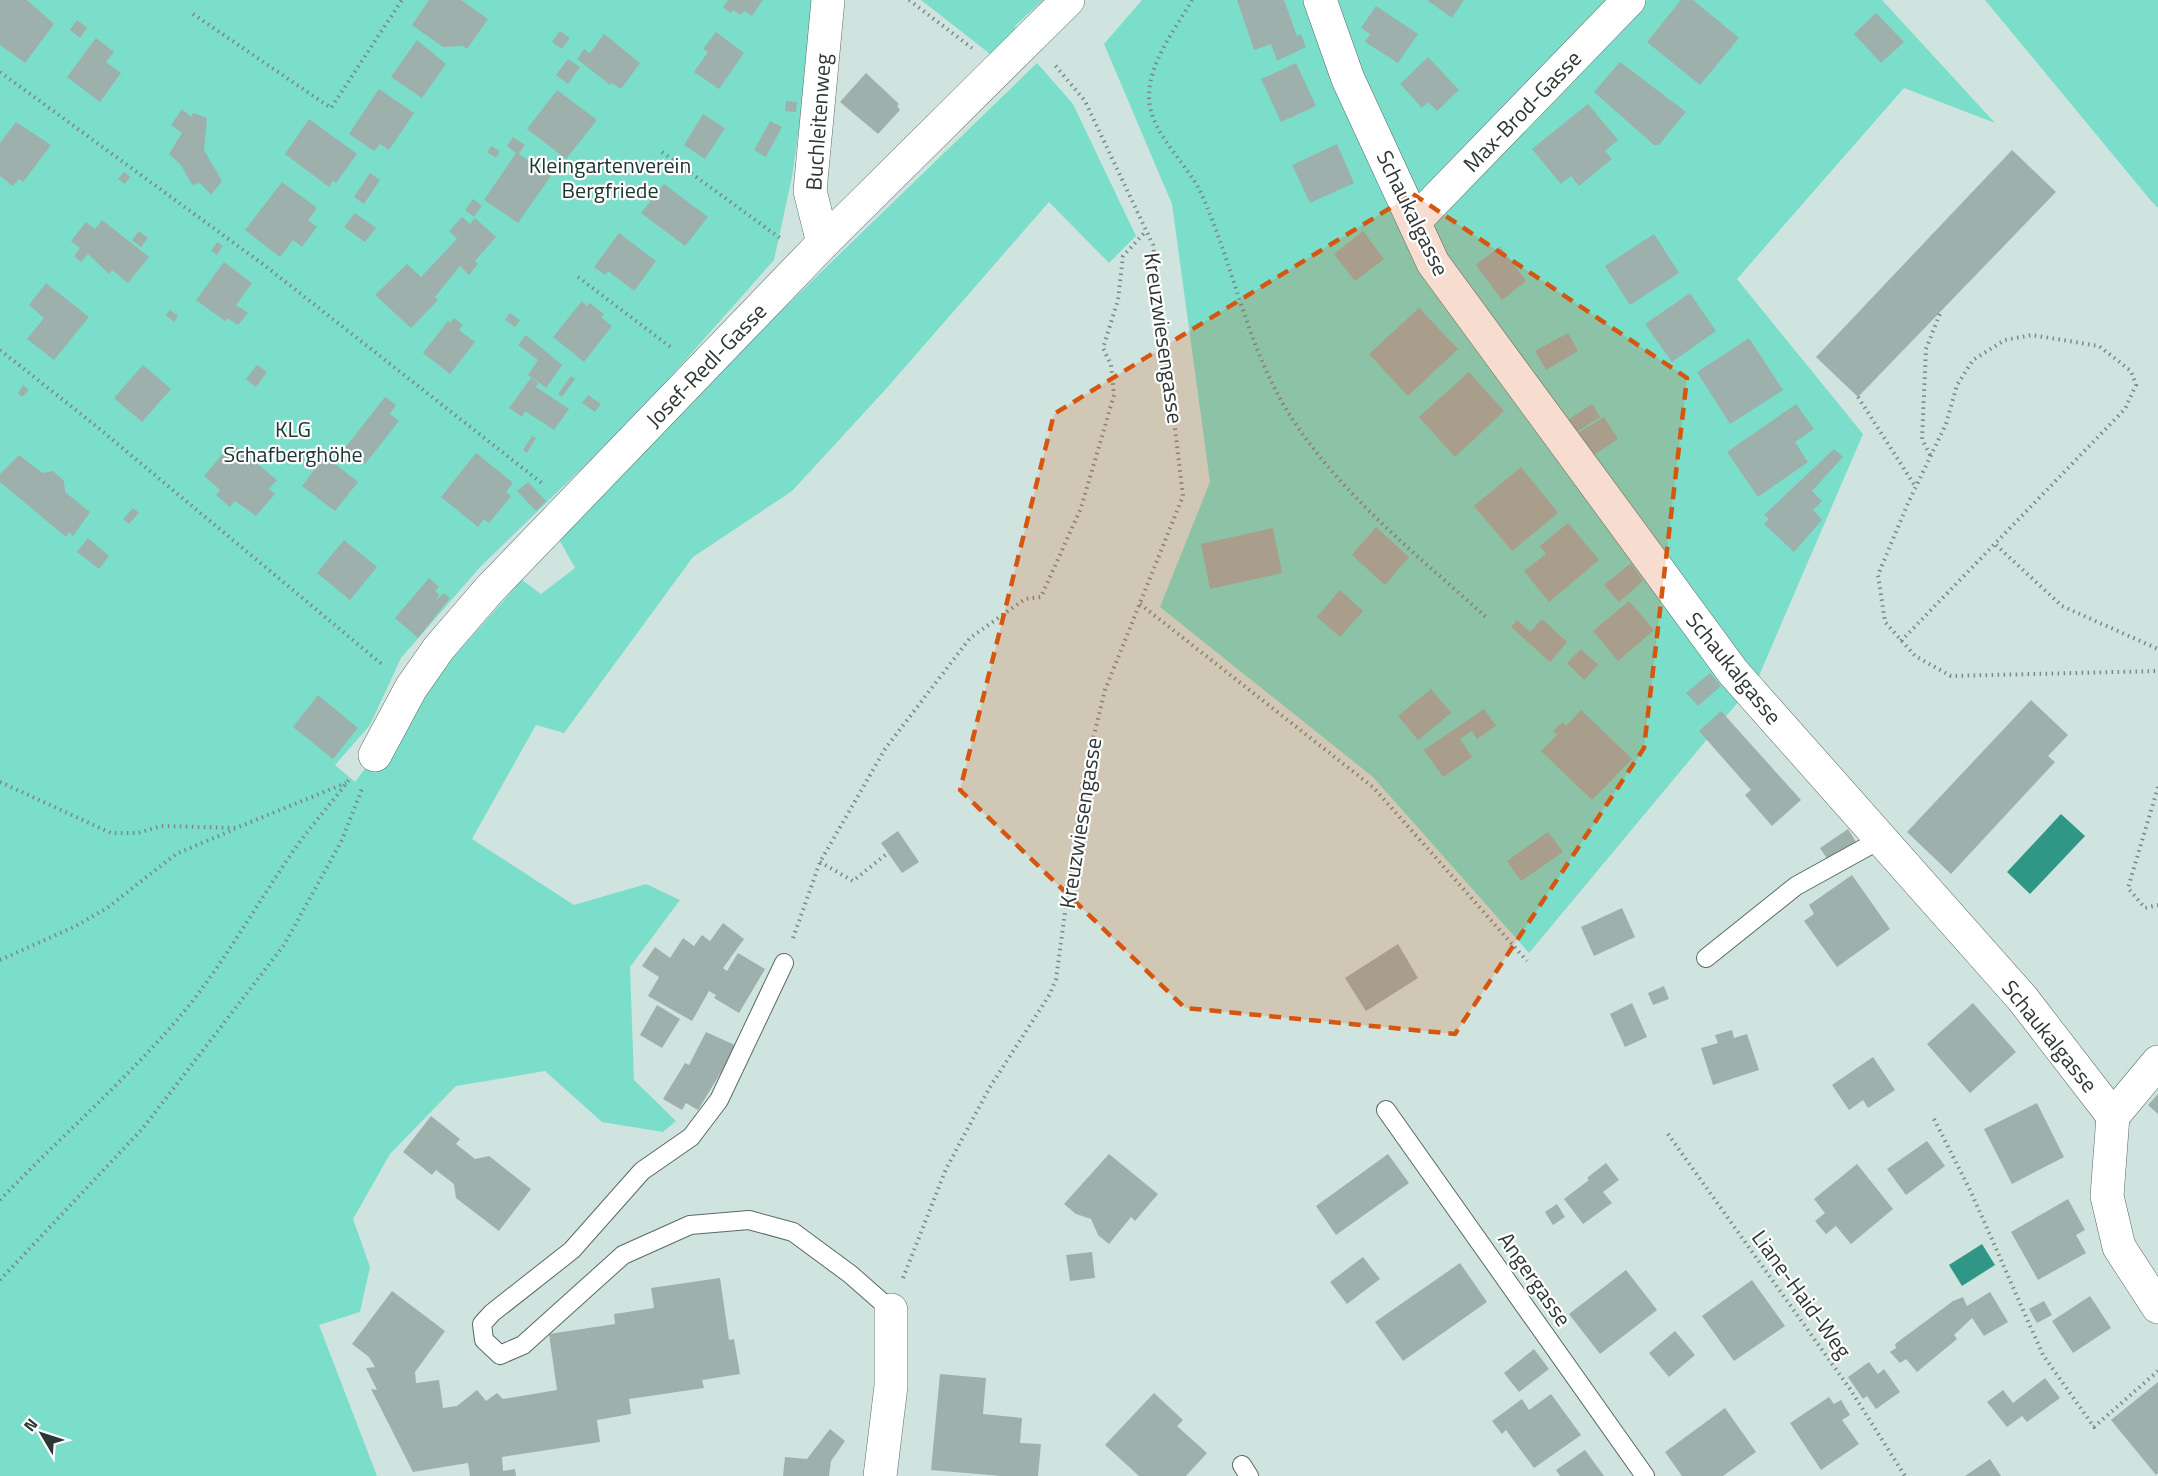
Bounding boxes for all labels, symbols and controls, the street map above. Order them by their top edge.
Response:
street label: Max-Brod-Gasse [1455,42,1589,180]
street label: Buchleitenweg [796,52,840,192]
street label: Schaukalgasse [1368,144,1458,282]
park label: Kleingartenverein Bergfriede [529,148,691,207]
street label: Kreuzwiesengasse [1135,250,1193,426]
street label: Josef-Redl-Gasse [637,295,775,435]
park label: KLG Schafberghöhe [223,412,363,471]
street label: Schaukalgasse [1678,604,1790,732]
street label: Kreuzwiesengasse [1050,735,1110,911]
street label: Schaukalgasse [1994,972,2106,1100]
street label: Liane-Haid-Weg [1744,1223,1860,1365]
street label: Angergasse [1490,1225,1580,1333]
north arrow [12,1404,72,1464]
text: N [18,1413,43,1436]

